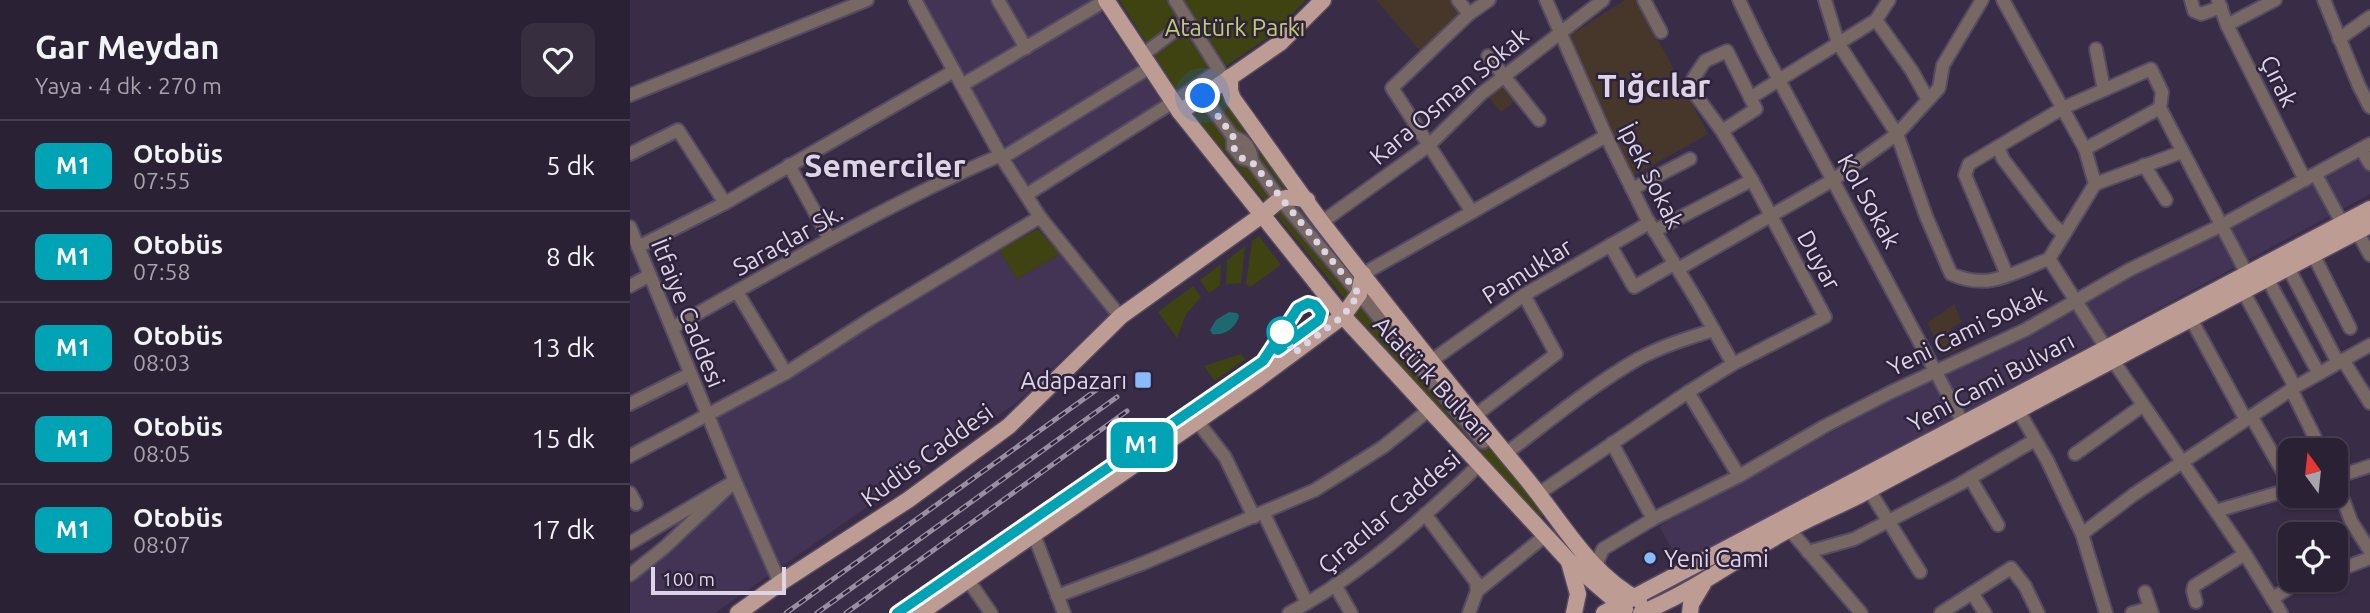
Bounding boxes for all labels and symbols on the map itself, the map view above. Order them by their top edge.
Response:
park label: Atatürk Parkı [1165,14,1305,41]
street label: Kara Osman Sokak [1364,22,1534,170]
street label: Çırak [2255,51,2303,111]
district label: Tığcılar [1597,67,1711,103]
your location [1185,78,1220,113]
street label: İpek Sokak [1613,119,1689,233]
district label: Semerciler [804,147,966,183]
street label: Kol Sokak [1832,149,1906,253]
street label: Saraçlar Sk. [728,199,848,281]
street label: Duyar [1792,226,1846,294]
street label: Pamuklar [1477,233,1577,309]
street label: İtfaiye Caddesi [646,235,730,391]
street label: Yeni Cami Sokak [1883,281,2051,381]
street label: Atatürk Bulvarı [1368,311,1498,447]
unlabelled marker [1267,317,1297,347]
street label: Yeni Cami Bulvarı [1903,327,2079,437]
place label: Adapazarı [1020,367,1127,394]
marker: Adapazarı [1133,370,1153,390]
street label: Kudüs Caddesi [856,398,998,512]
line badge: M1 [1110,422,1174,468]
north arrow [2278,438,2348,508]
street label: Çıracılar Caddesi [1313,445,1465,579]
place label: Yeni Cami [1664,545,1769,572]
marker: Yeni Cami [1642,550,1658,566]
scale bar [651,564,786,596]

